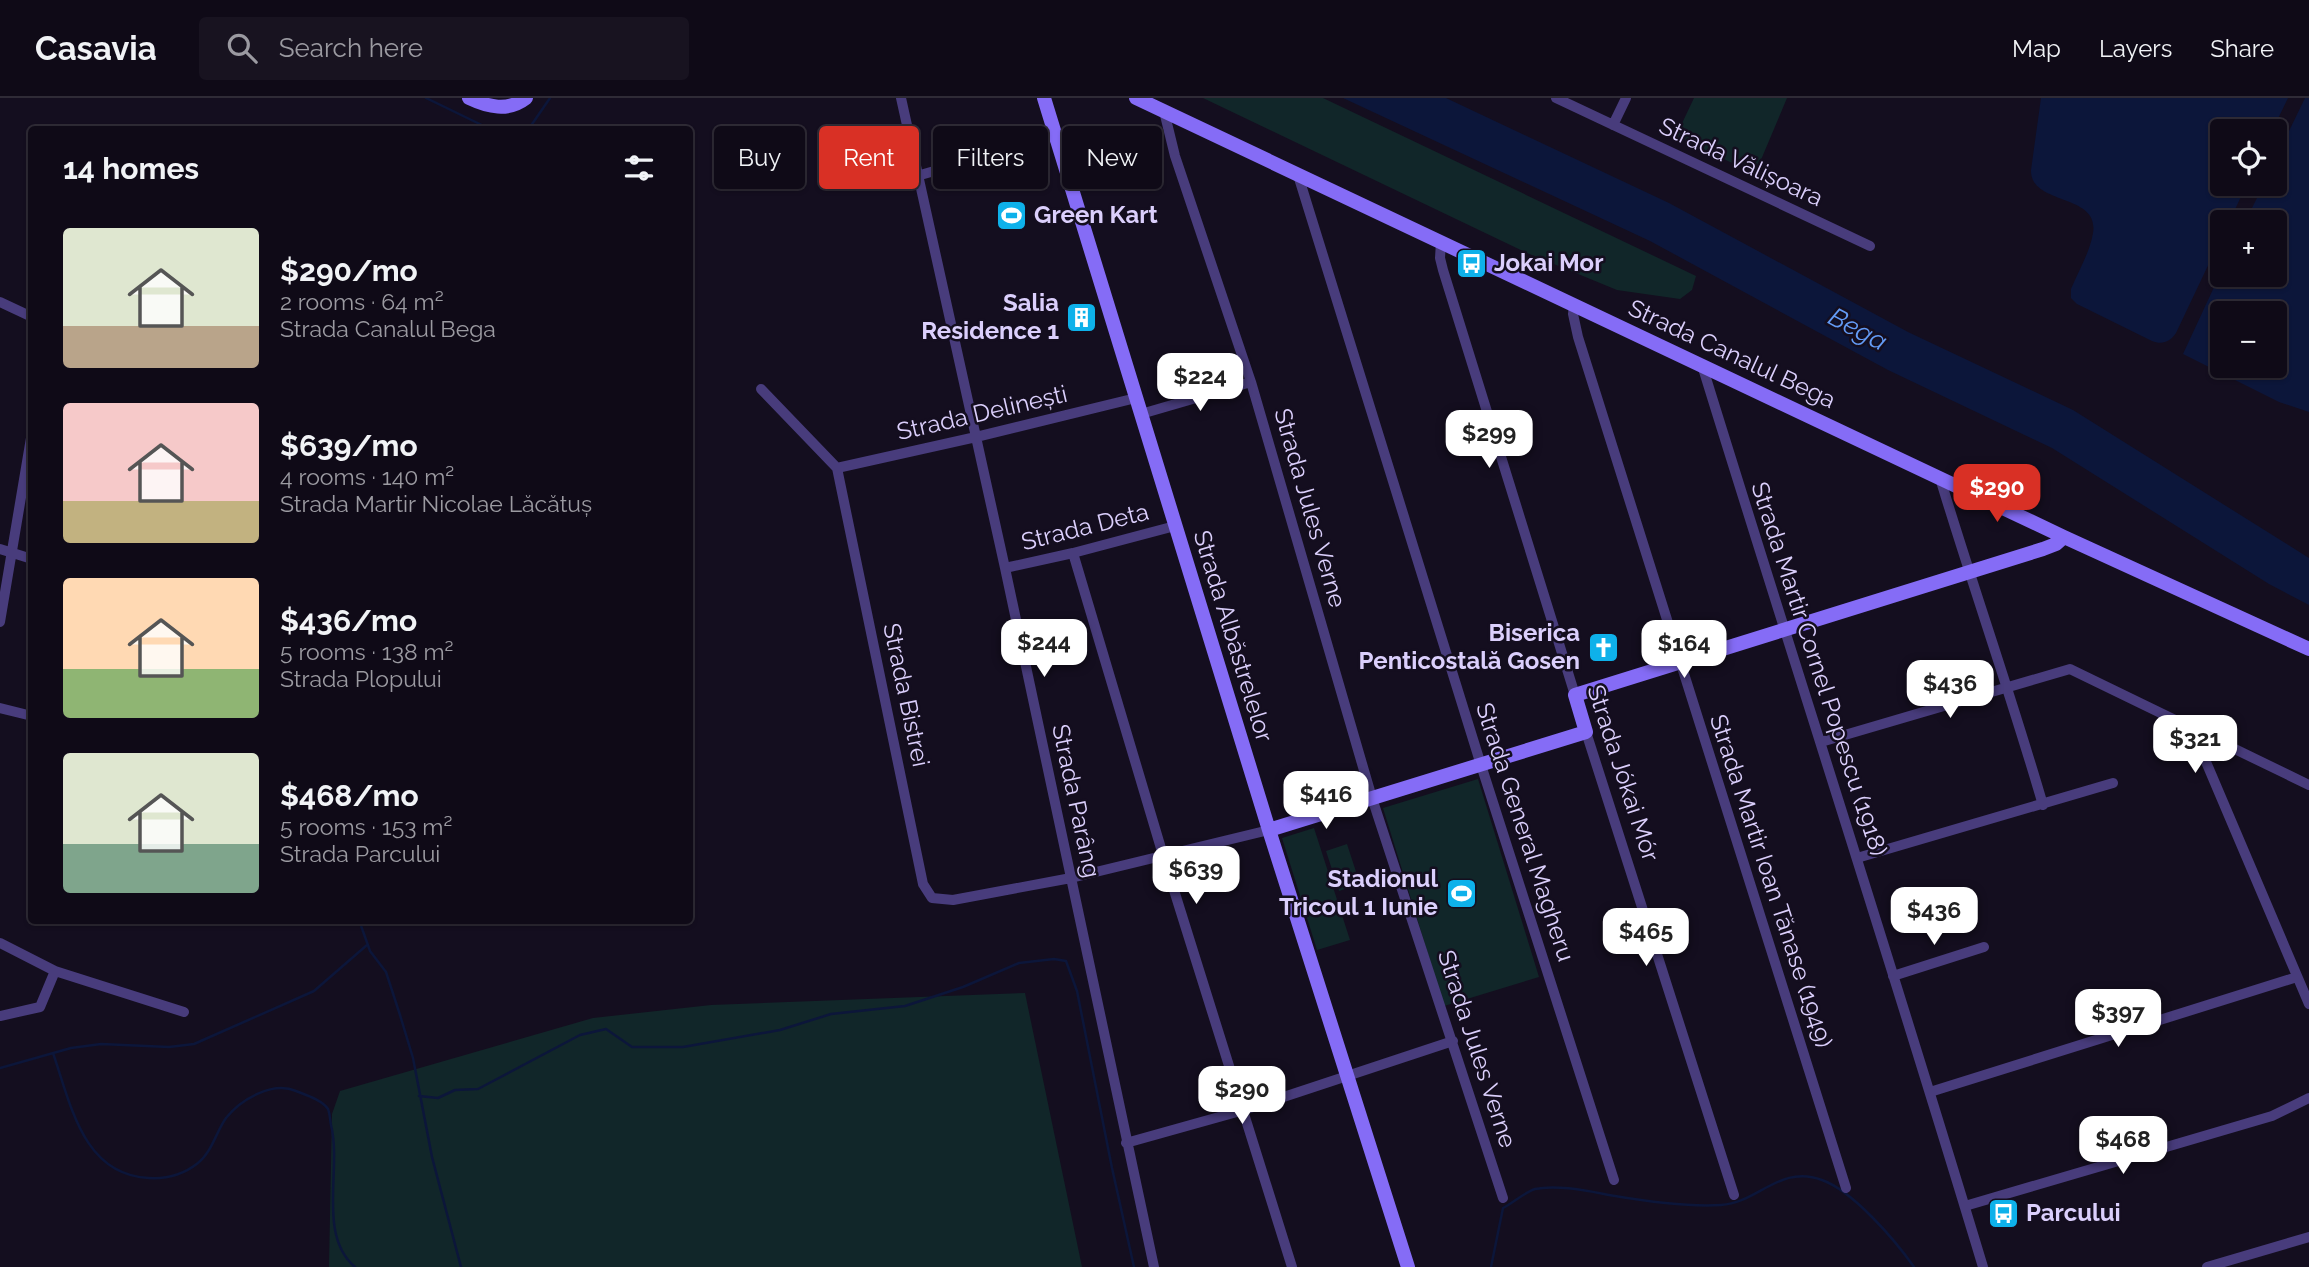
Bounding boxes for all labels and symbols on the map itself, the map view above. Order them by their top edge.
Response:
street label: Strada Vălișoara [1655,111,1828,212]
sports icon: Green Kart [994,198,1028,232]
place label: Green Kart [1034,200,1158,229]
bus stop icon: Jokai Mor [1454,246,1488,280]
place label: Jokai Mor [1494,248,1603,277]
place label: Salia Residence 1 [921,288,1059,345]
street label: Strada Canalul Bega [1624,293,1840,414]
building icon: Salia Residence 1 [1065,300,1099,334]
water label: Bega [1824,301,1892,357]
pin: $224 [1159,354,1241,413]
street label: Strada Delinești [894,379,1070,446]
street label: Strada Jules Verne [1268,405,1353,611]
pin: $299 [1448,410,1530,470]
pin: $290 [1956,464,2038,524]
street label: Strada Martir Cornel Popescu (1918) [1745,478,1894,860]
street label: Strada Deta [1018,497,1152,556]
street label: Strada Albăstrelelor [1188,527,1280,746]
place label: Biserica Penticostală Gosen [1359,618,1580,675]
street label: Strada Bistrei [877,620,936,769]
pin: $244 [1003,620,1085,679]
pin: $164 [1643,620,1725,680]
church icon: Biserica Penticostală Gosen [1586,630,1620,664]
pin: $436 [1909,660,1991,720]
street label: Strada Jókai Mór [1581,681,1666,865]
street label: Strada General Magheru [1470,699,1581,965]
street label: Strada Martir Ioan Tănase (1949) [1704,711,1839,1051]
pin: $321 [2154,716,2236,775]
street label: Strada Parâng [1046,722,1107,880]
pin: $416 [1285,772,1367,831]
pin: $639 [1155,846,1237,906]
place label: Stadionul Tricoul 1 Iunie [1279,864,1438,921]
sports icon: Stadionul Tricoul 1 Iunie [1444,876,1478,910]
pin: $436 [1893,888,1975,947]
pin: $465 [1605,908,1687,968]
street label: Strada Jules Verne [1432,946,1523,1151]
pin: $397 [2077,990,2159,1049]
pin: $290 [1201,1066,1283,1126]
pin: $468 [2082,1116,2164,1176]
bus stop icon: Parcului [1986,1196,2020,1230]
place label: Parcului [2026,1198,2121,1227]

